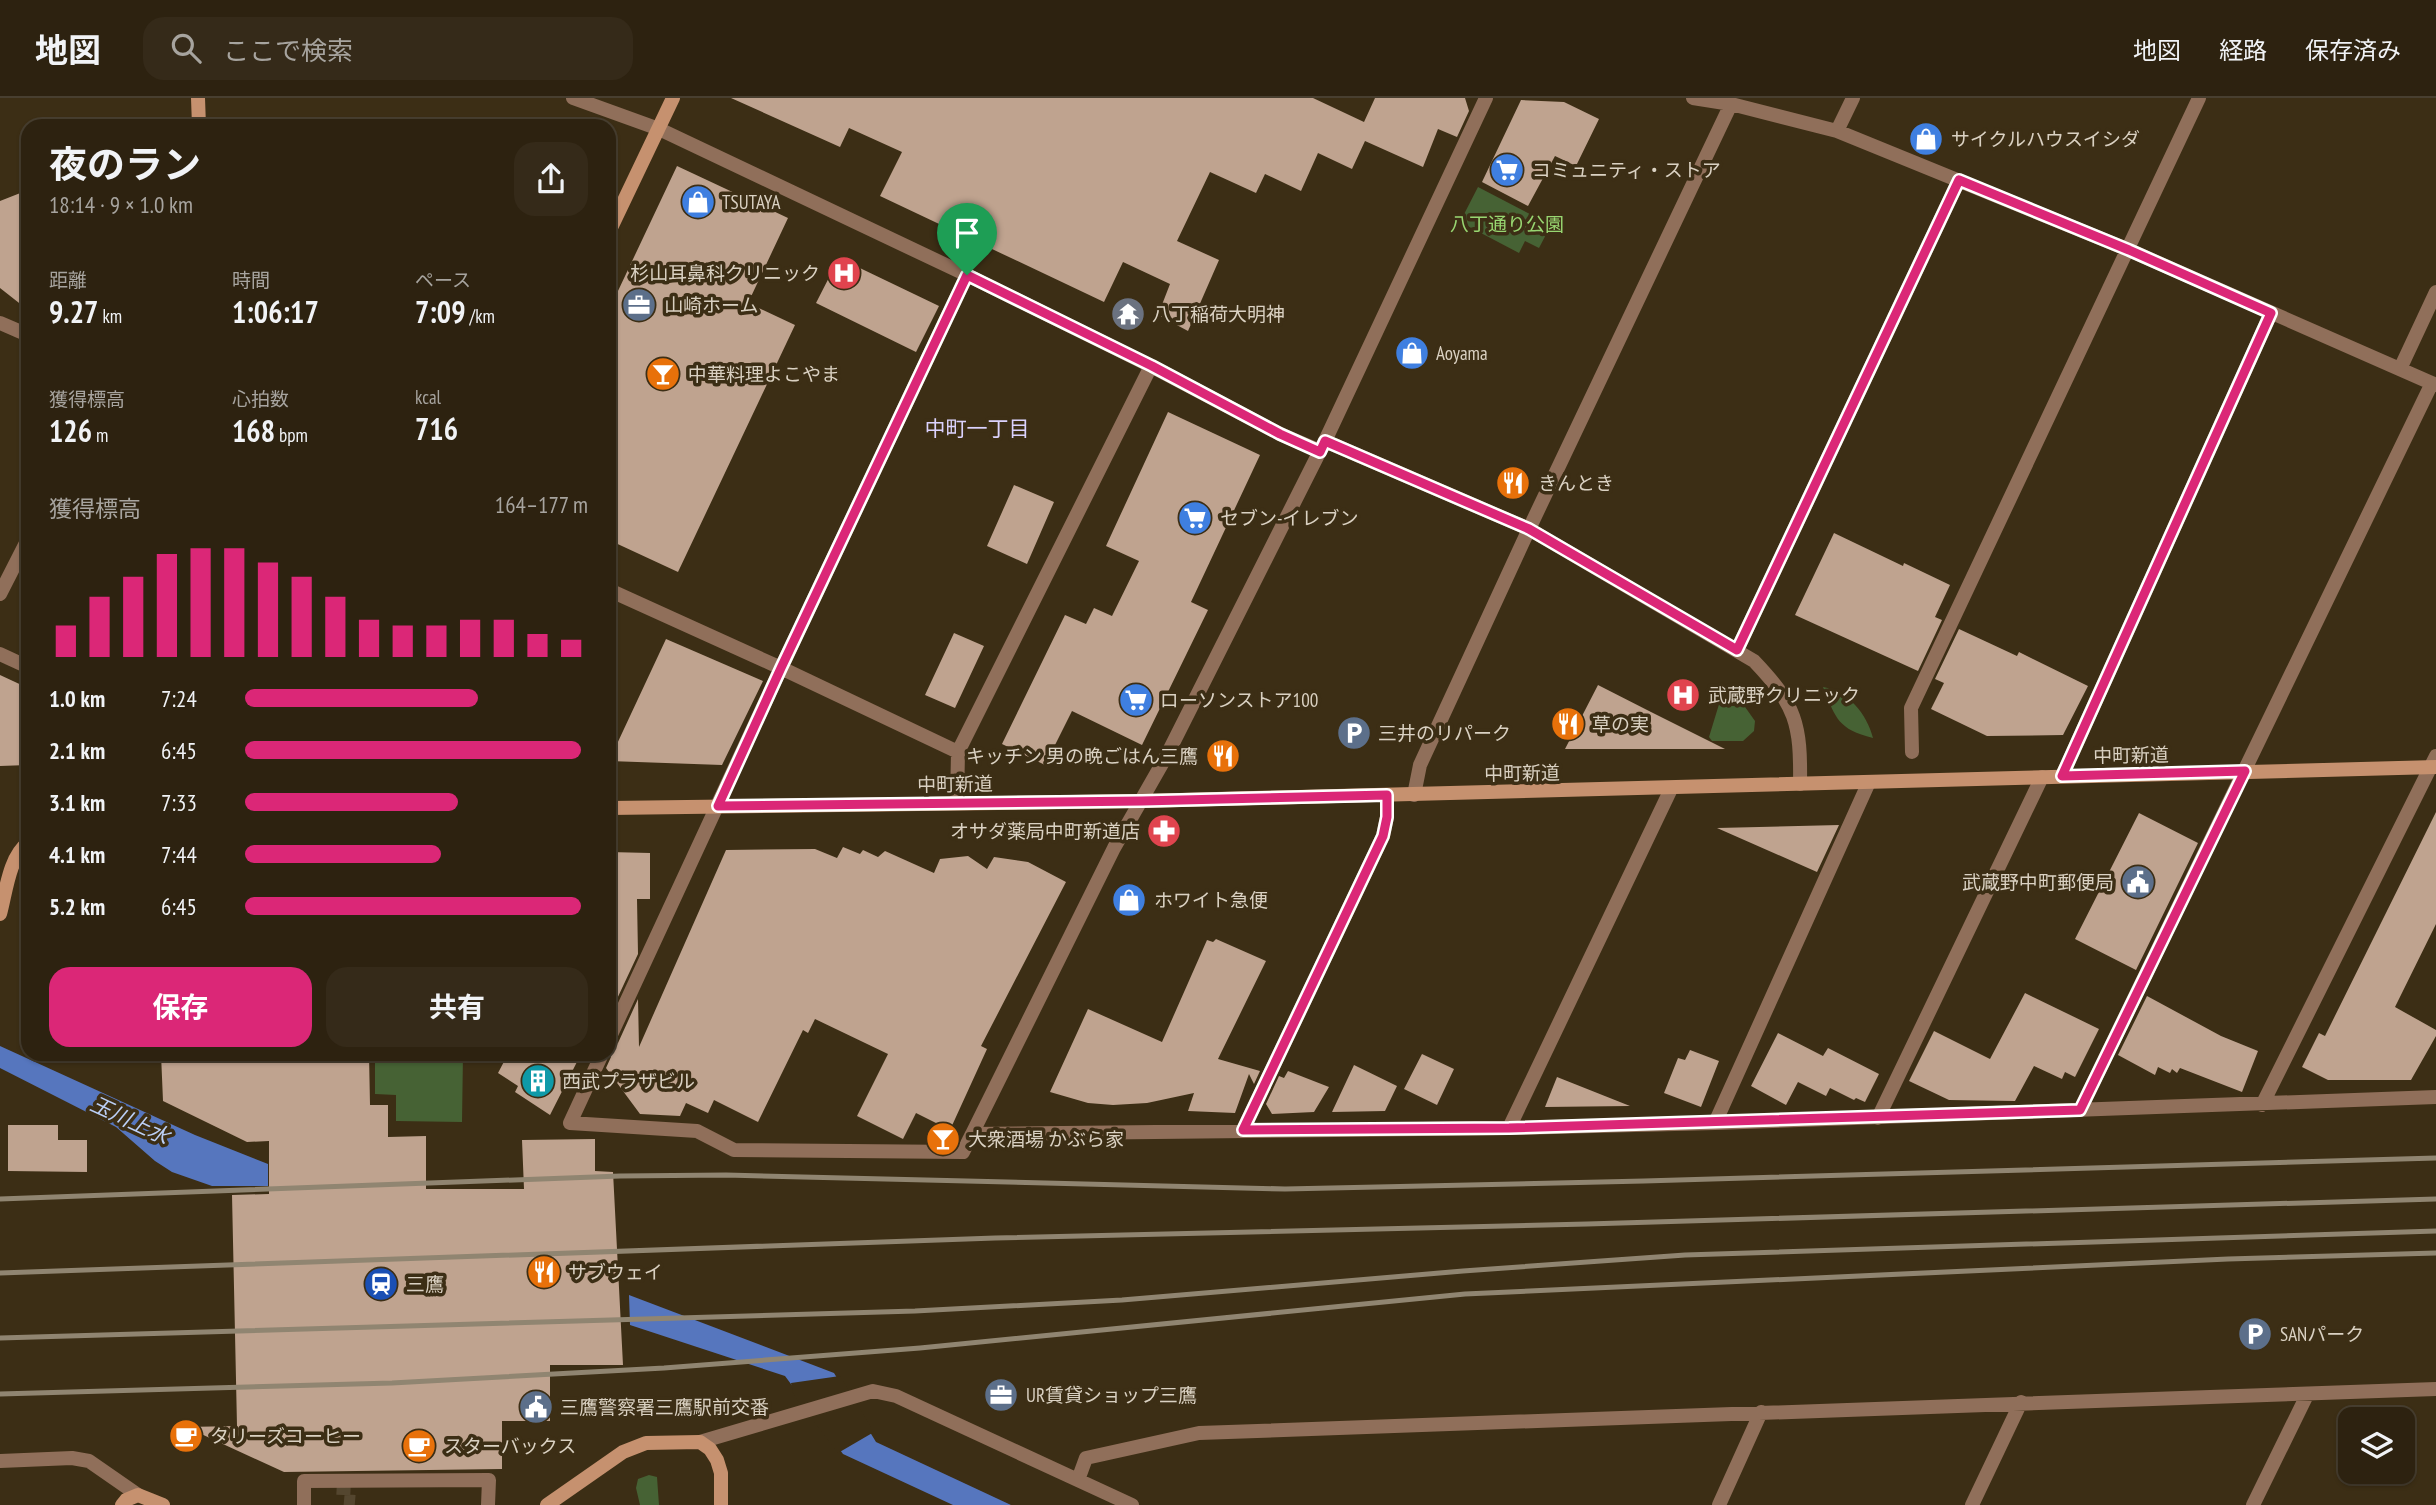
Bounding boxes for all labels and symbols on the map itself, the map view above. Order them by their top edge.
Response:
shop icon: サイクルハウスイシダ [1907,120,1945,158]
place label: サイクルハウスイシダ [1951,127,2140,151]
supermarket icon: コミュニティ・ストア [1488,151,1526,189]
place label: コミュニティ・ストア [1532,158,1721,182]
shop icon: TSUTAYA [679,183,717,221]
place label: TSUTAYA [722,190,780,214]
pin [937,203,997,275]
park label: 八丁通り公園 [1450,212,1564,236]
hospital icon: 杉山耳鼻科クリニック [825,254,863,292]
place label: 杉山耳鼻科クリニック [630,261,820,285]
office icon: 山崎ホーム [620,286,658,324]
place label: 山崎ホーム [664,293,758,317]
temple icon: 八丁稲荷大明神 [1109,295,1147,333]
place label: 八丁稲荷大明神 [1152,302,1285,326]
shop icon: Aoyama [1393,334,1431,372]
place label: Aoyama [1436,341,1488,365]
bar icon: 中華料理よこやま [644,355,682,393]
place label: 中華料理よこやま [688,362,840,386]
district label: 中町一丁目 [925,415,1030,442]
restaurant icon: きんとき [1494,464,1532,502]
place label: きんとき [1538,471,1614,495]
supermarket icon: セブン-イレブン [1176,499,1214,537]
place label: セブン-イレブン [1220,506,1359,530]
hospital icon: 武蔵野クリニック [1664,676,1702,714]
supermarket icon: ローソンストア100 [1117,681,1155,719]
place label: 武蔵野クリニック [1708,683,1860,707]
place label: ローソンストア100 [1160,688,1318,712]
restaurant icon: 草の実 [1549,705,1587,743]
place label: 草の実 [1592,712,1649,736]
parking icon: 三井のリパーク [1335,714,1373,752]
place label: 三井のリパーク [1378,721,1511,745]
restaurant icon: キッチン 男の晩ごはん三鷹 [1204,737,1242,775]
street label: 中町新道 [2093,742,2169,768]
place label: キッチン 男の晩ごはん三鷹 [966,744,1198,768]
street label: 中町新道 [1484,760,1560,786]
street label: 中町新道 [917,771,993,797]
pharmacy icon: オサダ薬局中町新道店 [1145,812,1183,850]
place label: オサダ薬局中町新道店 [950,819,1140,843]
public building icon: 武蔵野中町郵便局 [2119,863,2157,901]
place label: 武蔵野中町郵便局 [1962,870,2114,894]
shop icon: ホワイト急便 [1110,881,1148,919]
place label: ホワイト急便 [1154,888,1268,912]
building icon: 西武プラザビル [519,1062,557,1100]
place label: 西武プラザビル [562,1069,695,1093]
water label: 玉川上水 [86,1090,176,1151]
bar icon: 大衆酒場 かぶら家 [924,1120,962,1158]
place label: 大衆酒場 かぶら家 [968,1127,1124,1151]
restaurant icon: サブウェイ [525,1253,563,1291]
place label: サブウェイ [568,1260,663,1284]
station icon: 三鷹 [362,1265,400,1303]
place label: 三鷹 [406,1272,444,1296]
parking icon: SANパーク [2236,1315,2274,1353]
place label: SANパーク [2280,1322,2364,1346]
office icon: UR賃貸ショップ三鷹 [982,1376,1020,1414]
place label: UR賃貸ショップ三鷹 [1026,1383,1197,1407]
public building icon: 三鷹警察署三鷹駅前交番 [517,1388,555,1426]
place label: 三鷹警察署三鷹駅前交番 [560,1395,769,1419]
cafe icon: タリーズコーヒー [167,1417,205,1455]
place label: タリーズコーヒー [210,1424,361,1448]
cafe icon: スターバックス [400,1427,438,1465]
place label: スターバックス [444,1434,576,1458]

